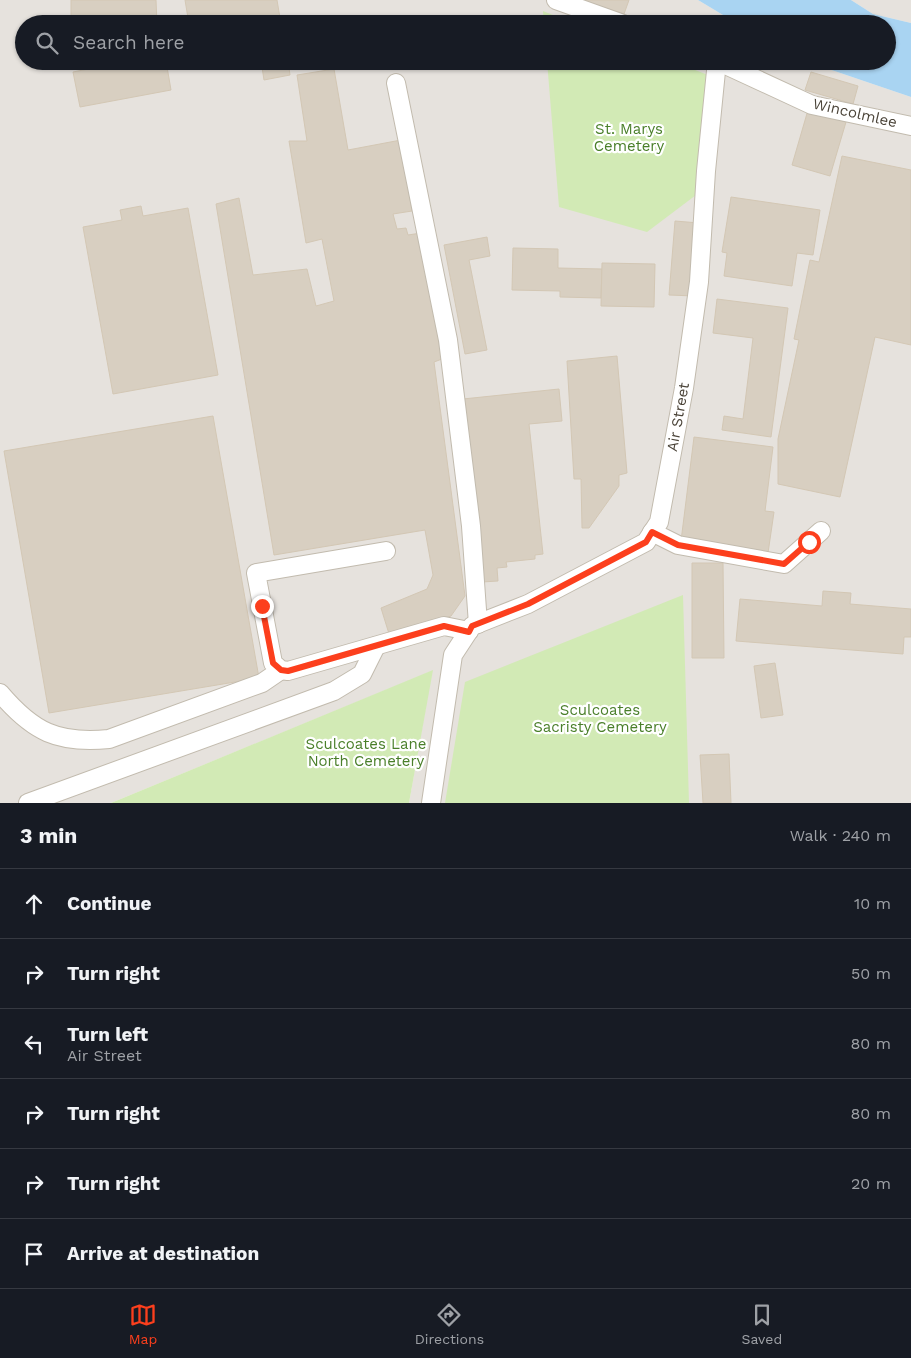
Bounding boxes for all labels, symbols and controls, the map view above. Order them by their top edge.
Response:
search box [15,15,896,70]
icon: search [33,29,61,57]
text: Search here [73,31,184,54]
street label: Wincolmlee [811,95,899,131]
park label: St. Marys Cemetery [594,120,664,155]
street label: Air Street [663,380,693,453]
route start [798,531,821,554]
route end [251,595,274,618]
park label: Sculcoates Sacristy Cemetery [533,701,667,736]
park label: Sculcoates Lane North Cemetery [306,735,426,770]
text: 3 min [20,823,77,848]
text: Walk · 240 m [790,826,891,845]
icon: ahead [20,890,48,918]
text: Continue [67,892,151,915]
text: 10 m [854,894,891,913]
icon: right [20,960,48,988]
text: Turn right [67,962,160,985]
text: 50 m [851,964,891,983]
text: Turn left [67,1023,148,1046]
icon: left [20,1030,48,1058]
text: 80 m [850,1034,891,1053]
text: Air Street [67,1046,142,1065]
icon: right [20,1100,48,1128]
text: Turn right [67,1102,160,1125]
text: 80 m [850,1104,891,1123]
icon: right [20,1170,48,1198]
text: Turn right [67,1172,160,1195]
text: 20 m [851,1174,891,1193]
icon: arrive [20,1240,48,1268]
text: Arrive at destination [67,1242,259,1265]
tab: Map [129,1301,157,1347]
tab: Directions [415,1301,484,1347]
tab: Saved [742,1301,782,1347]

